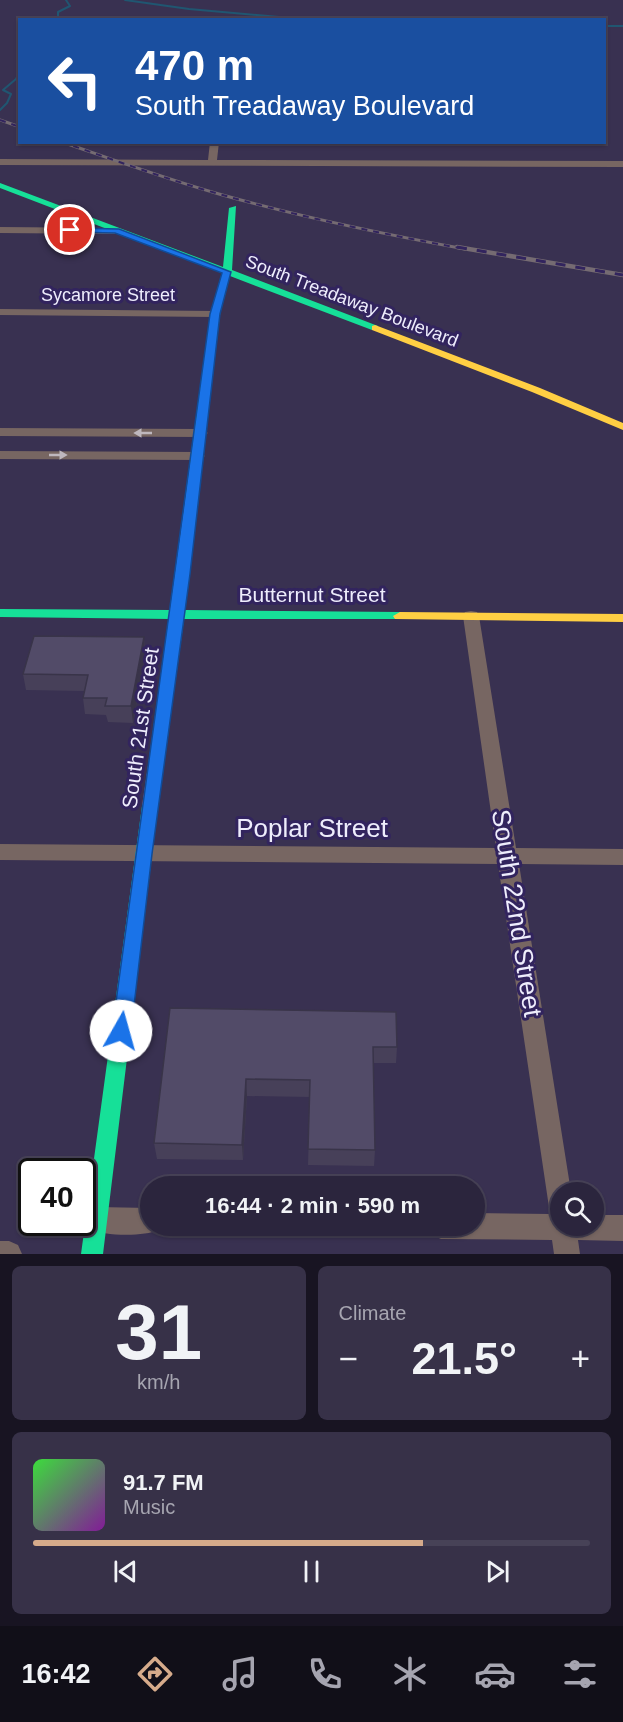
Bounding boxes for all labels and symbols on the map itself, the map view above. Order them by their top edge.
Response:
pin [44,204,95,255]
street label: South Treadaway Boulevard [243,251,461,351]
street label: Sycamore Street [41,285,175,305]
one-way arrow [133,428,152,438]
one-way arrow [49,450,68,460]
street label: Butternut Street [238,583,386,606]
street label: South 21st Street [117,646,163,810]
street label: South 22nd Street [486,807,548,1020]
street label: Poplar Street [236,813,389,843]
position arrow [89,999,153,1063]
speed limit sign: 40 [18,1158,96,1236]

